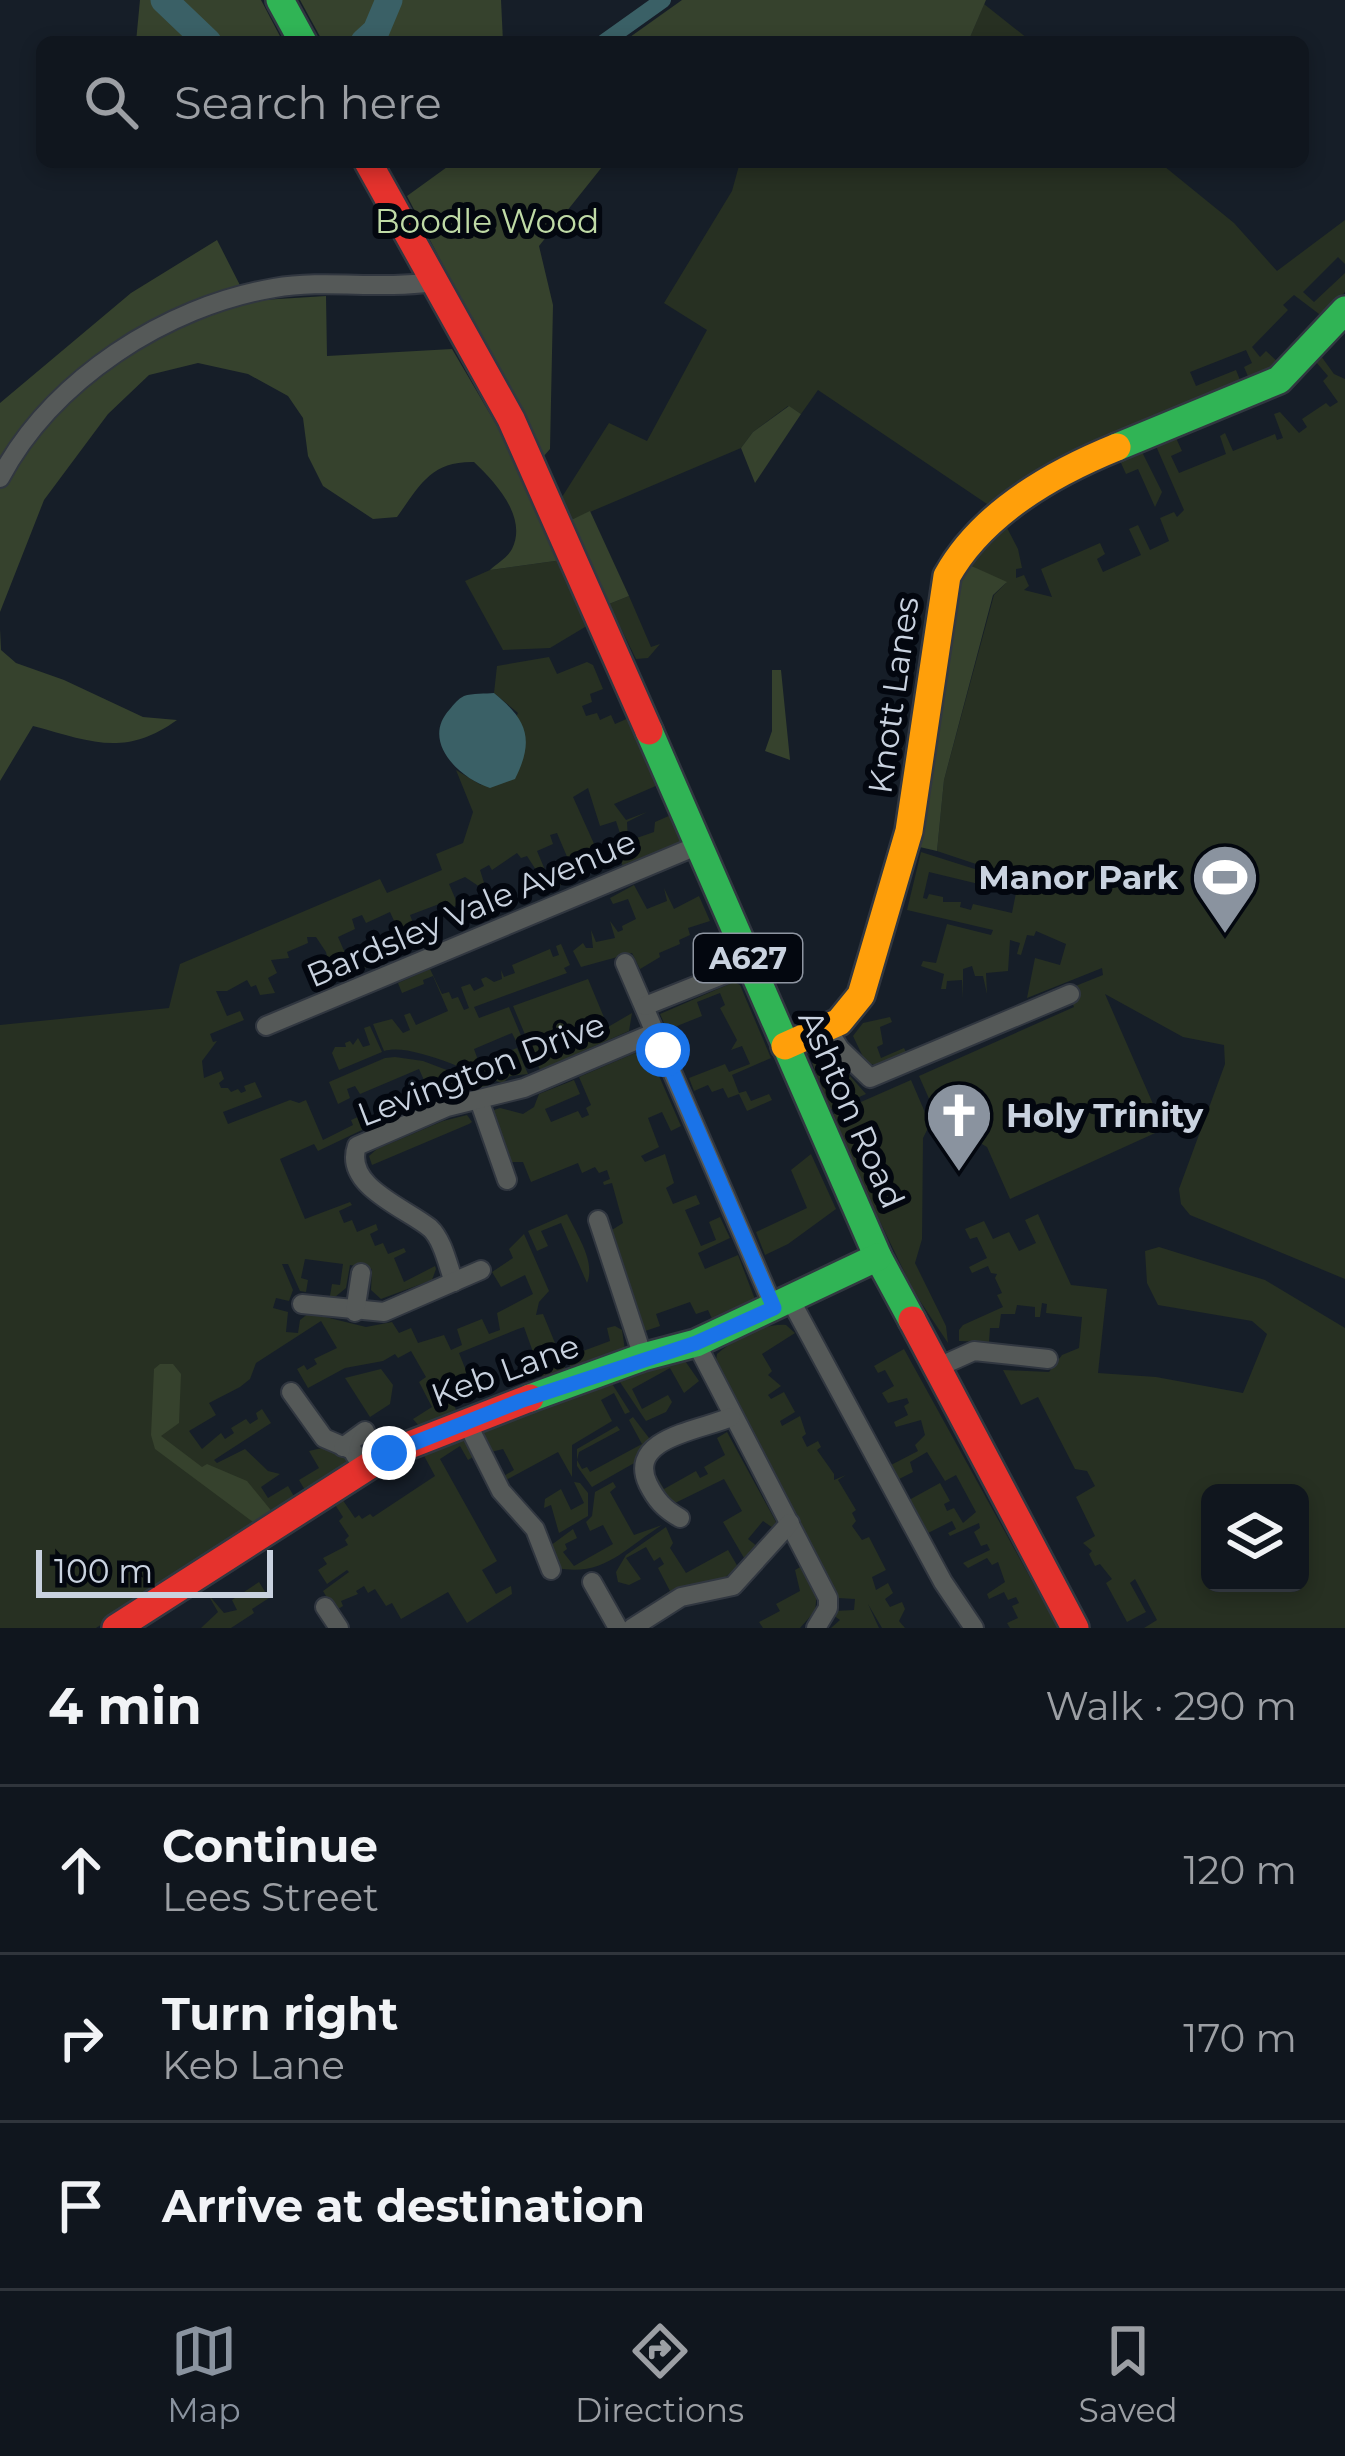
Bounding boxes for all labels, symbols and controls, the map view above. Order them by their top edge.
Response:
search box [36,36,1309,168]
icon: search [78,69,144,135]
text: Search here [174,75,442,130]
park label: Boodle Wood [375,201,599,241]
street label: Knott Lanes [859,594,927,796]
street label: Bardsley Vale Avenue [301,821,641,995]
sports icon: Manor Park [1190,842,1260,936]
place label: Manor Park [978,857,1178,897]
road number: A627 [694,934,802,982]
street label: Levington Drive [352,1004,610,1134]
street label: Ashton Road [790,1004,914,1214]
route start [636,1023,690,1077]
church icon: Holy Trinity [924,1080,994,1174]
place label: Holy Trinity [1006,1095,1204,1135]
street label: Keb Lane [425,1325,585,1415]
route end [362,1426,416,1480]
map controls [1201,1484,1309,1592]
button: layers [1201,1484,1309,1592]
scale bar [36,1544,273,1597]
text: 100 m [54,1551,153,1591]
text: 4 min [48,1675,202,1737]
text: Walk · 290 m [1045,1682,1297,1730]
text: Continue [162,1818,378,1873]
icon: ahead [48,1837,114,1903]
text: 120 m [1183,1846,1297,1894]
text: Lees Street [162,1873,379,1921]
text: Turn right [162,1986,398,2041]
icon: right [48,2005,114,2071]
text: 170 m [1183,2014,1297,2062]
text: Keb Lane [162,2041,345,2089]
icon: arrive [48,2173,114,2239]
text: Arrive at destination [162,2178,645,2233]
tab: Map [167,2318,241,2430]
tab: Directions [575,2318,744,2430]
tab: Saved [1079,2318,1178,2430]

